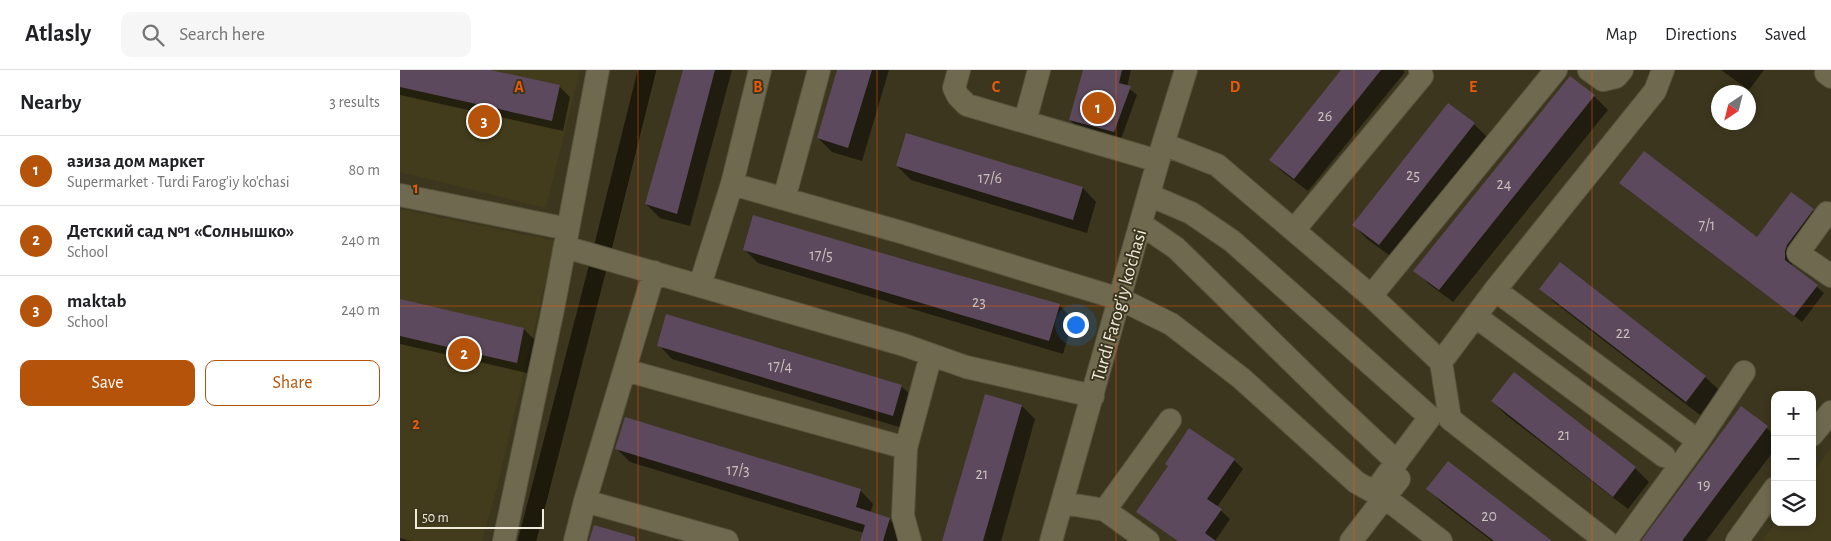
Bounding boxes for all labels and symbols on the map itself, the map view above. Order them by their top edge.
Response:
text: A [514,79,524,95]
text: B [753,79,763,95]
text: C [992,79,1001,95]
text: D [1230,79,1241,95]
text: E [1469,79,1477,95]
north arrow [1711,85,1756,130]
pin: 1 [1082,89,1114,127]
pin: 3 [468,102,500,140]
house number: 26 [1318,108,1332,124]
house number: 25 [1406,167,1420,183]
house number: 17/6 [978,170,1002,186]
house number: 24 [1497,176,1512,192]
text: 1 [413,180,419,196]
house number: 7/1 [1699,217,1715,233]
street label: Turdi Farog'iy ko'chasi [1089,227,1150,384]
house number: 17/5 [809,247,833,263]
house number: 23 [972,294,986,310]
your location [1063,312,1089,338]
house number: 22 [1616,325,1630,341]
pin: 2 [448,335,480,373]
house number: 17/4 [768,358,793,374]
text: 2 [412,416,420,432]
house number: 21 [1558,427,1570,443]
house number: 17/3 [726,462,750,478]
house number: 21 [976,466,988,482]
house number: 19 [1697,477,1711,493]
scale bar [415,506,544,529]
house number: 20 [1481,508,1497,524]

